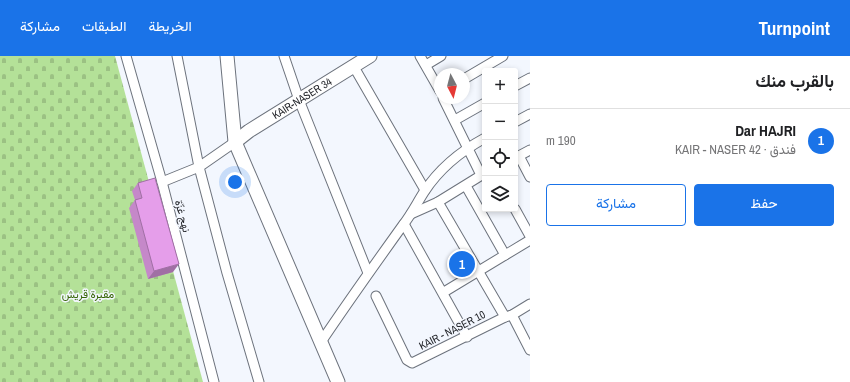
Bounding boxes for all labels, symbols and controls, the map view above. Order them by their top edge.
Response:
text: Turnpoint [758,15,830,41]
text: مشاركة [20,17,60,35]
text: الطبقات [82,17,126,35]
text: الخريطة [148,17,192,35]
north arrow [434,68,470,104]
map controls [482,68,518,212]
button: + [482,68,518,104]
text: بالقرب منك [755,69,834,92]
street label: KAIR-NASER 34 [269,74,334,122]
button: − [482,104,518,140]
text: Dar HAJRI [735,120,796,141]
text: 190 m [546,132,576,149]
text: 1 [818,132,824,149]
button: locate [482,140,518,176]
text: فندق · KAIR - NASER 42 [675,141,796,158]
your location [225,172,245,192]
button: layers [482,176,518,212]
button: مشاركة [546,184,686,226]
button: حفظ [694,184,834,226]
street label: نهج غزّة [171,198,194,234]
pin: 1 [449,249,475,279]
park label: مقبرة قريش [62,287,114,301]
street label: KAIR - NASER 10 [416,307,488,353]

